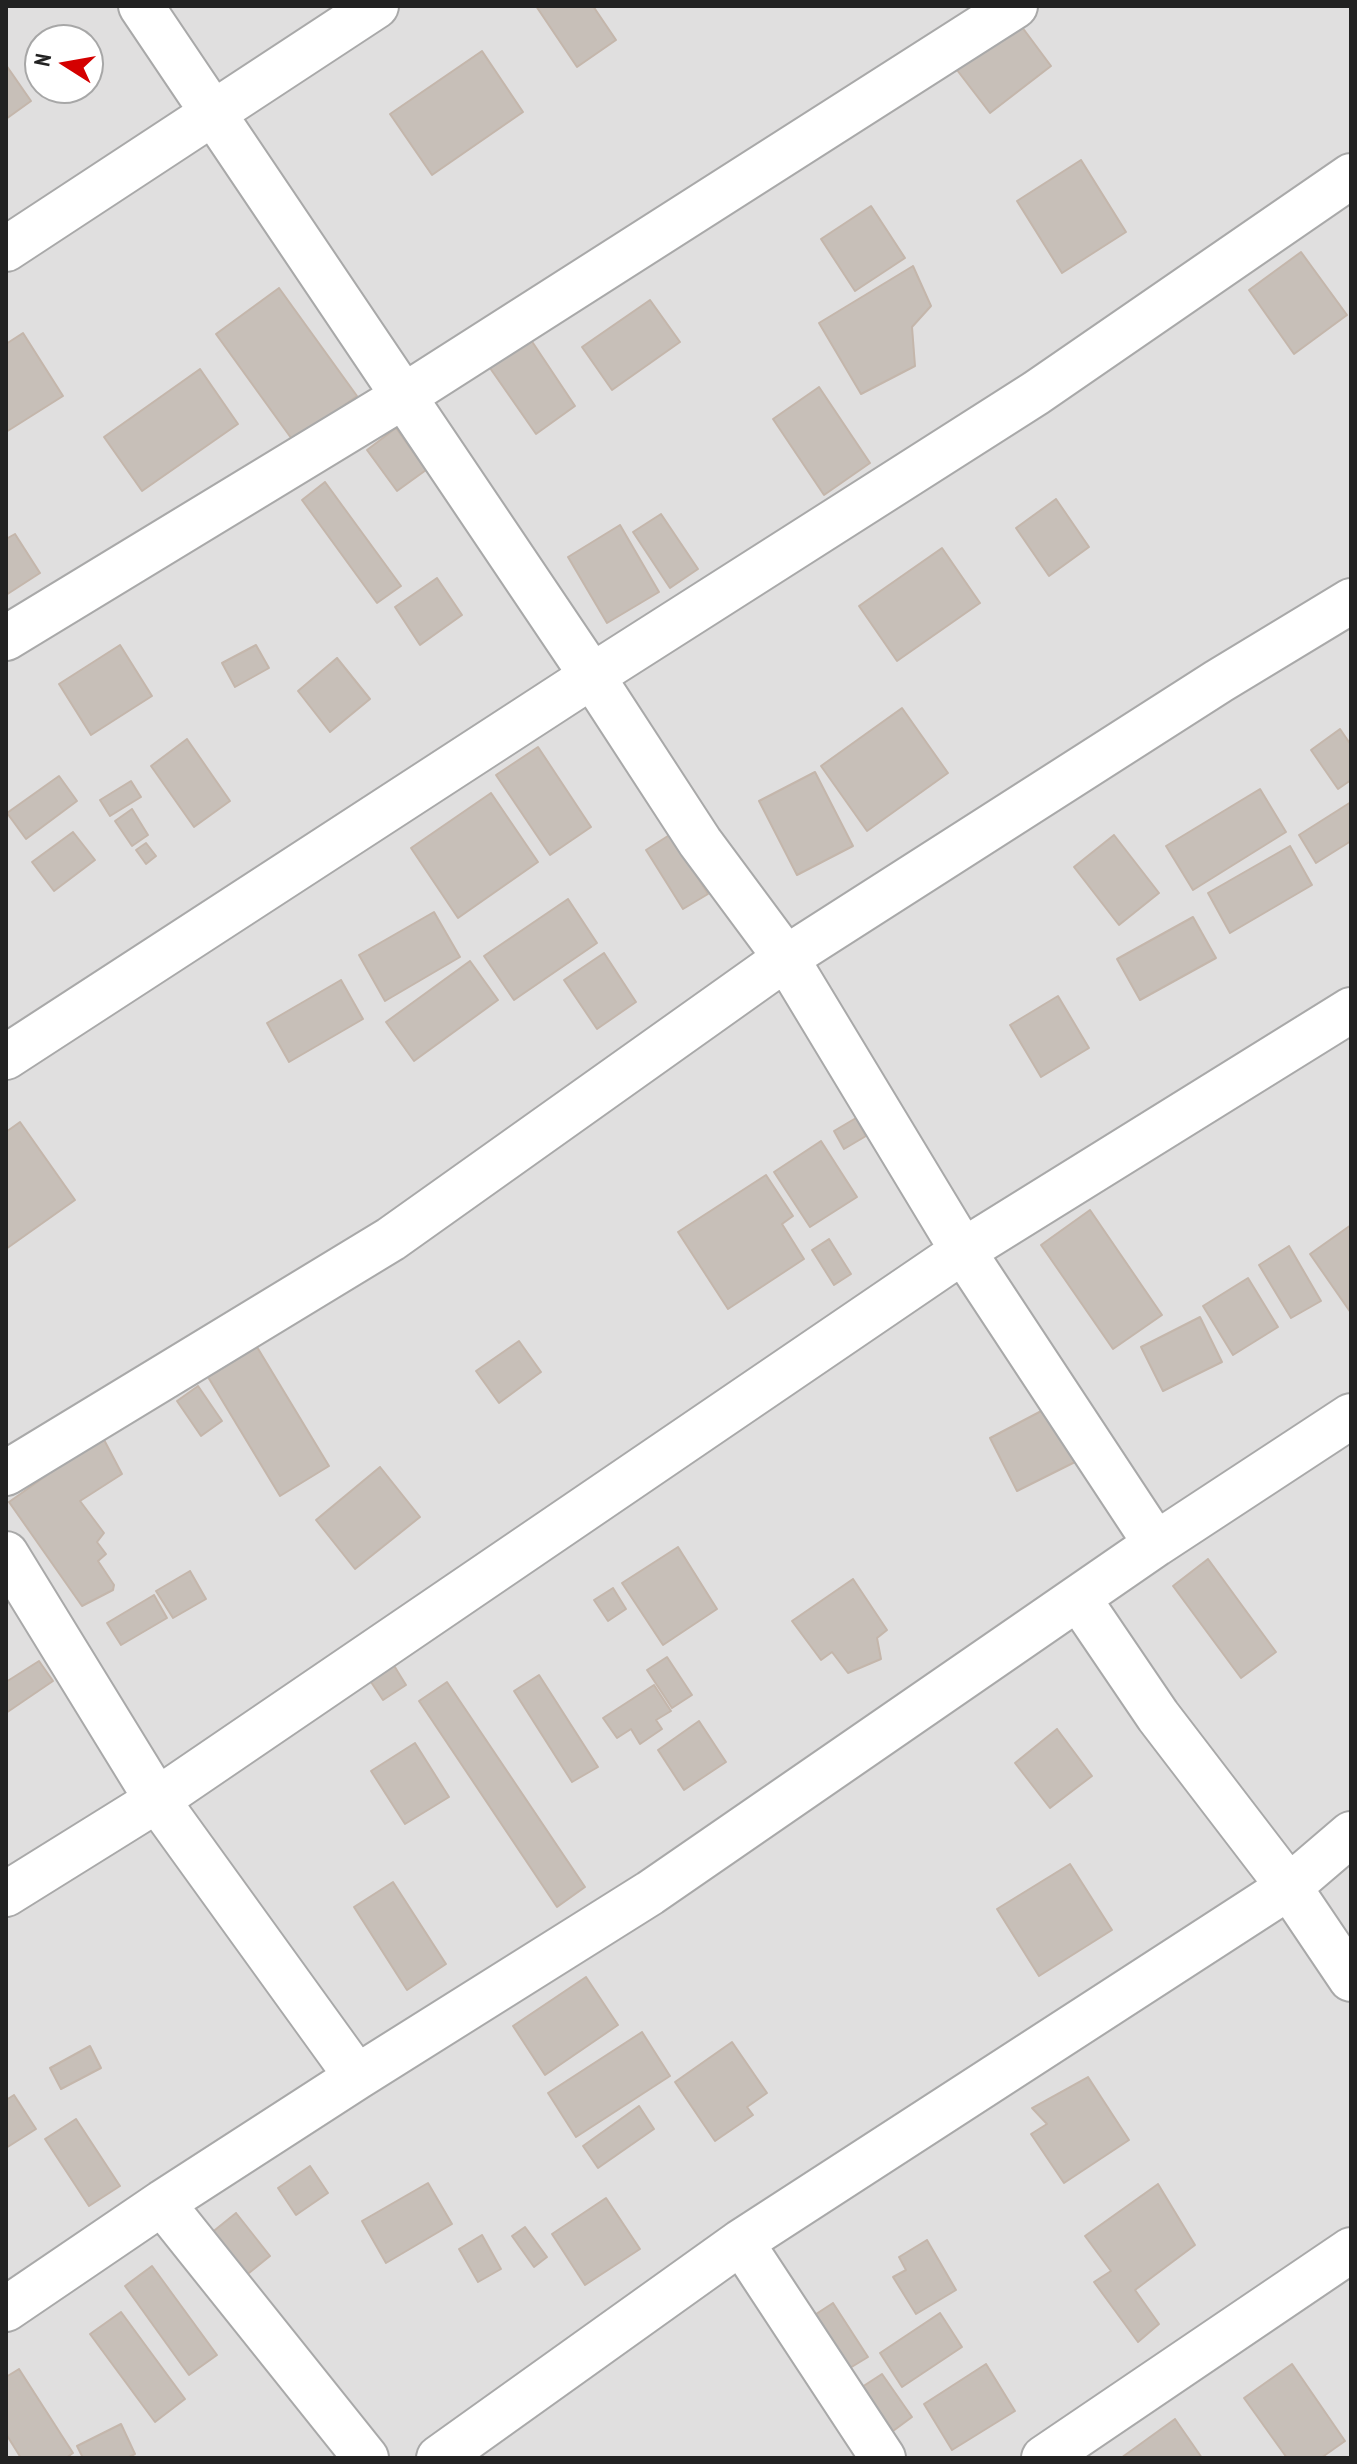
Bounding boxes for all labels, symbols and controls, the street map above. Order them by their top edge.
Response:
north arrow [24,24,104,104]
text: N [28,51,57,68]

